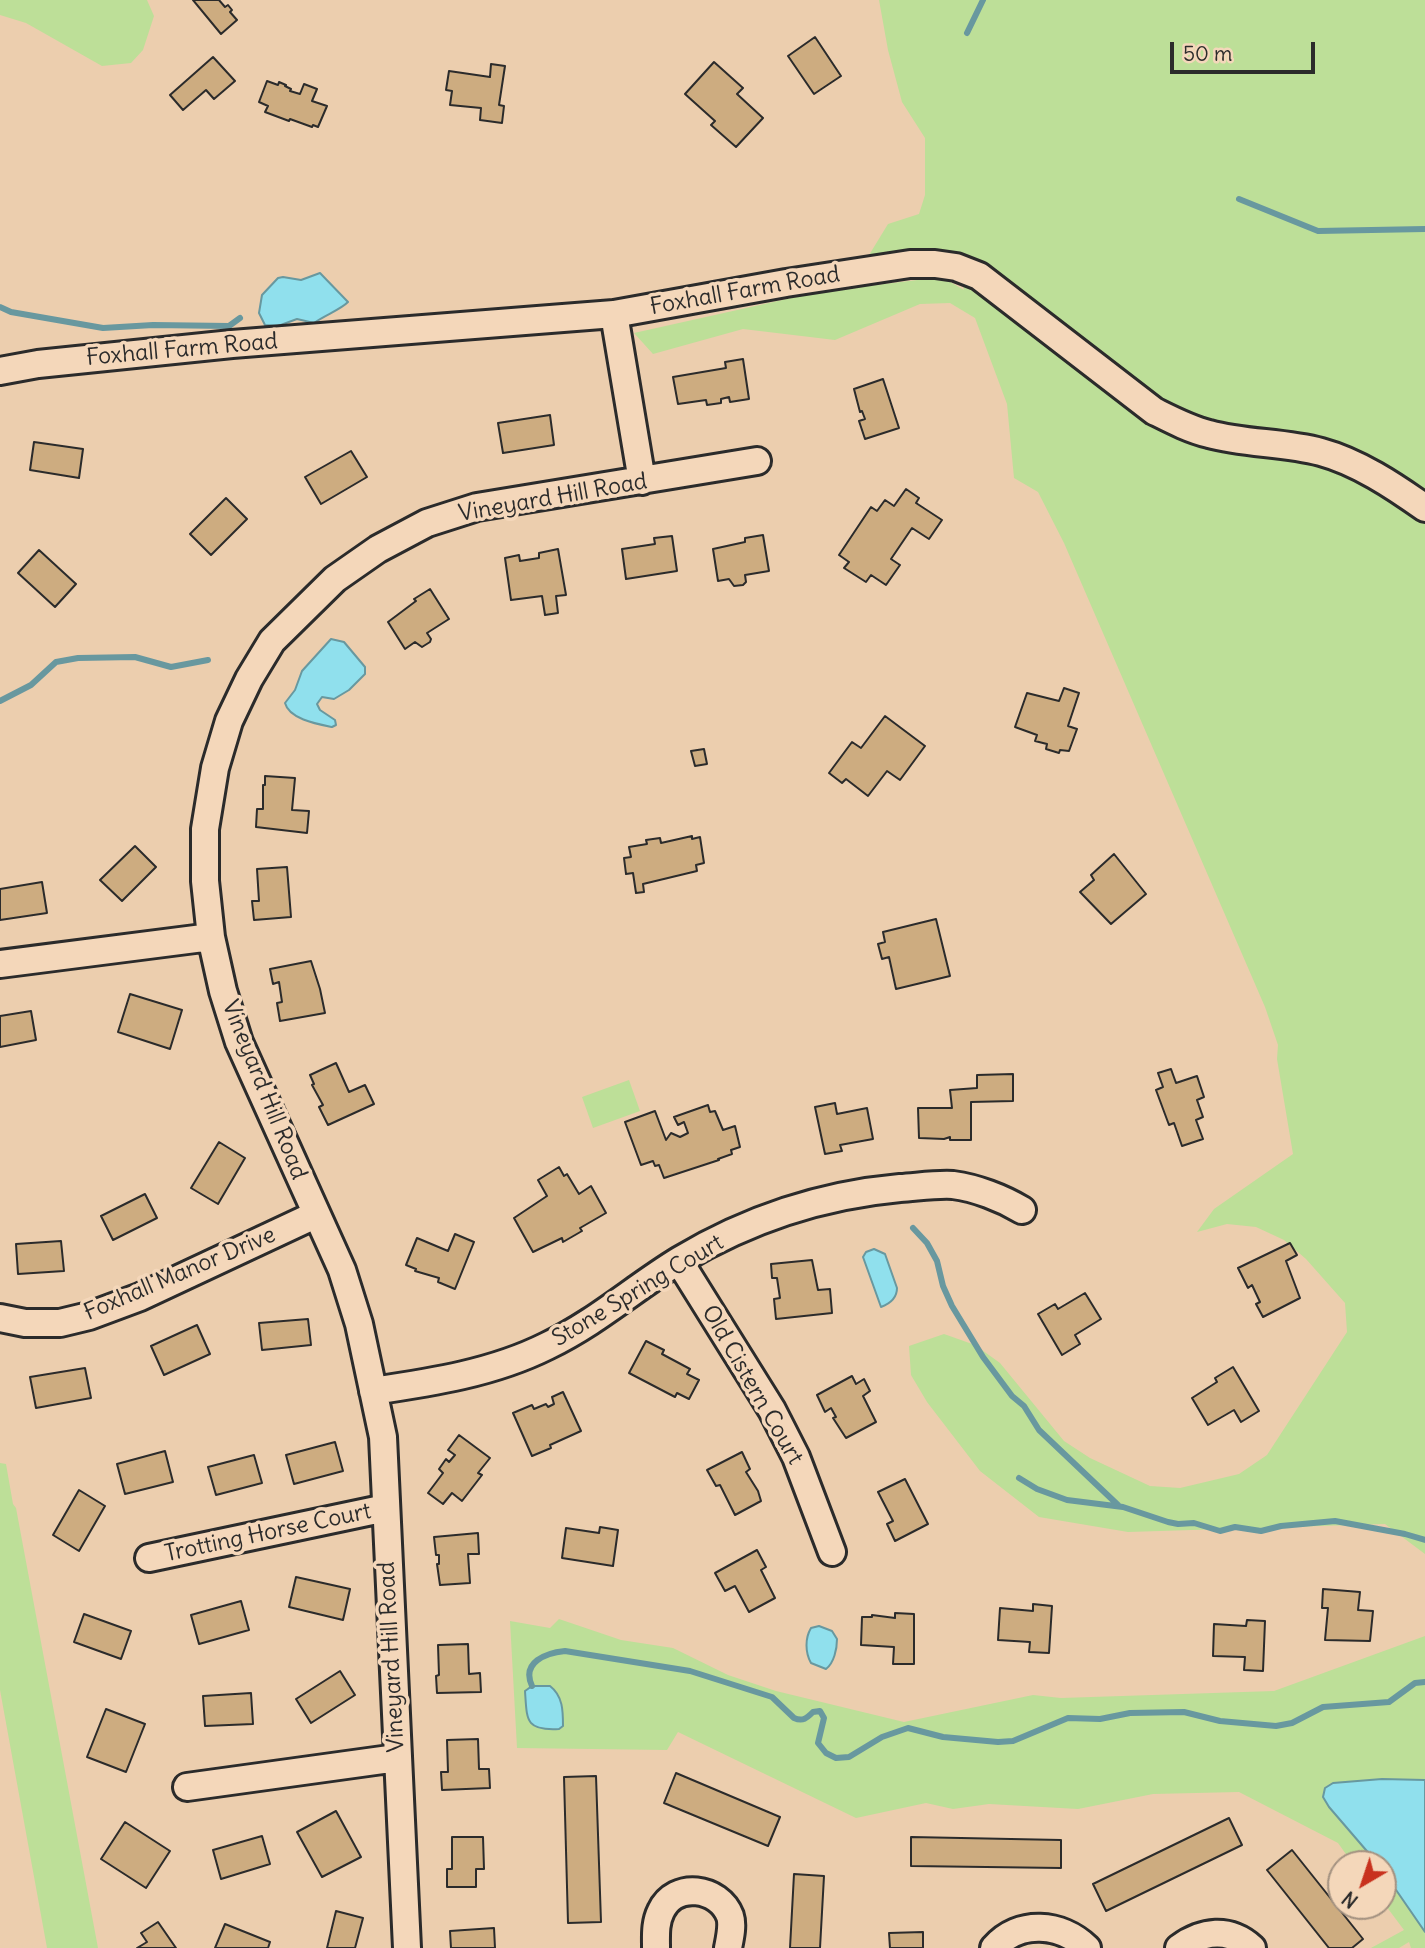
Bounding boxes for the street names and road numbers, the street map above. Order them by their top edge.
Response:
street label: Foxhall Farm Road [648,261,842,321]
street label: Foxhall Farm Road [85,328,279,372]
street label: Vineyard Hill Road [457,468,649,528]
street label: Vineyard Hill Road [215,996,313,1184]
street label: Foxhall Manor Drive [80,1221,280,1327]
street label: Stone Spring Court [547,1229,729,1353]
street label: Old Cistern Court [695,1301,809,1469]
street label: Trotting Horse Court [162,1498,374,1568]
street label: Vineyard Hill Road [373,1561,411,1753]

